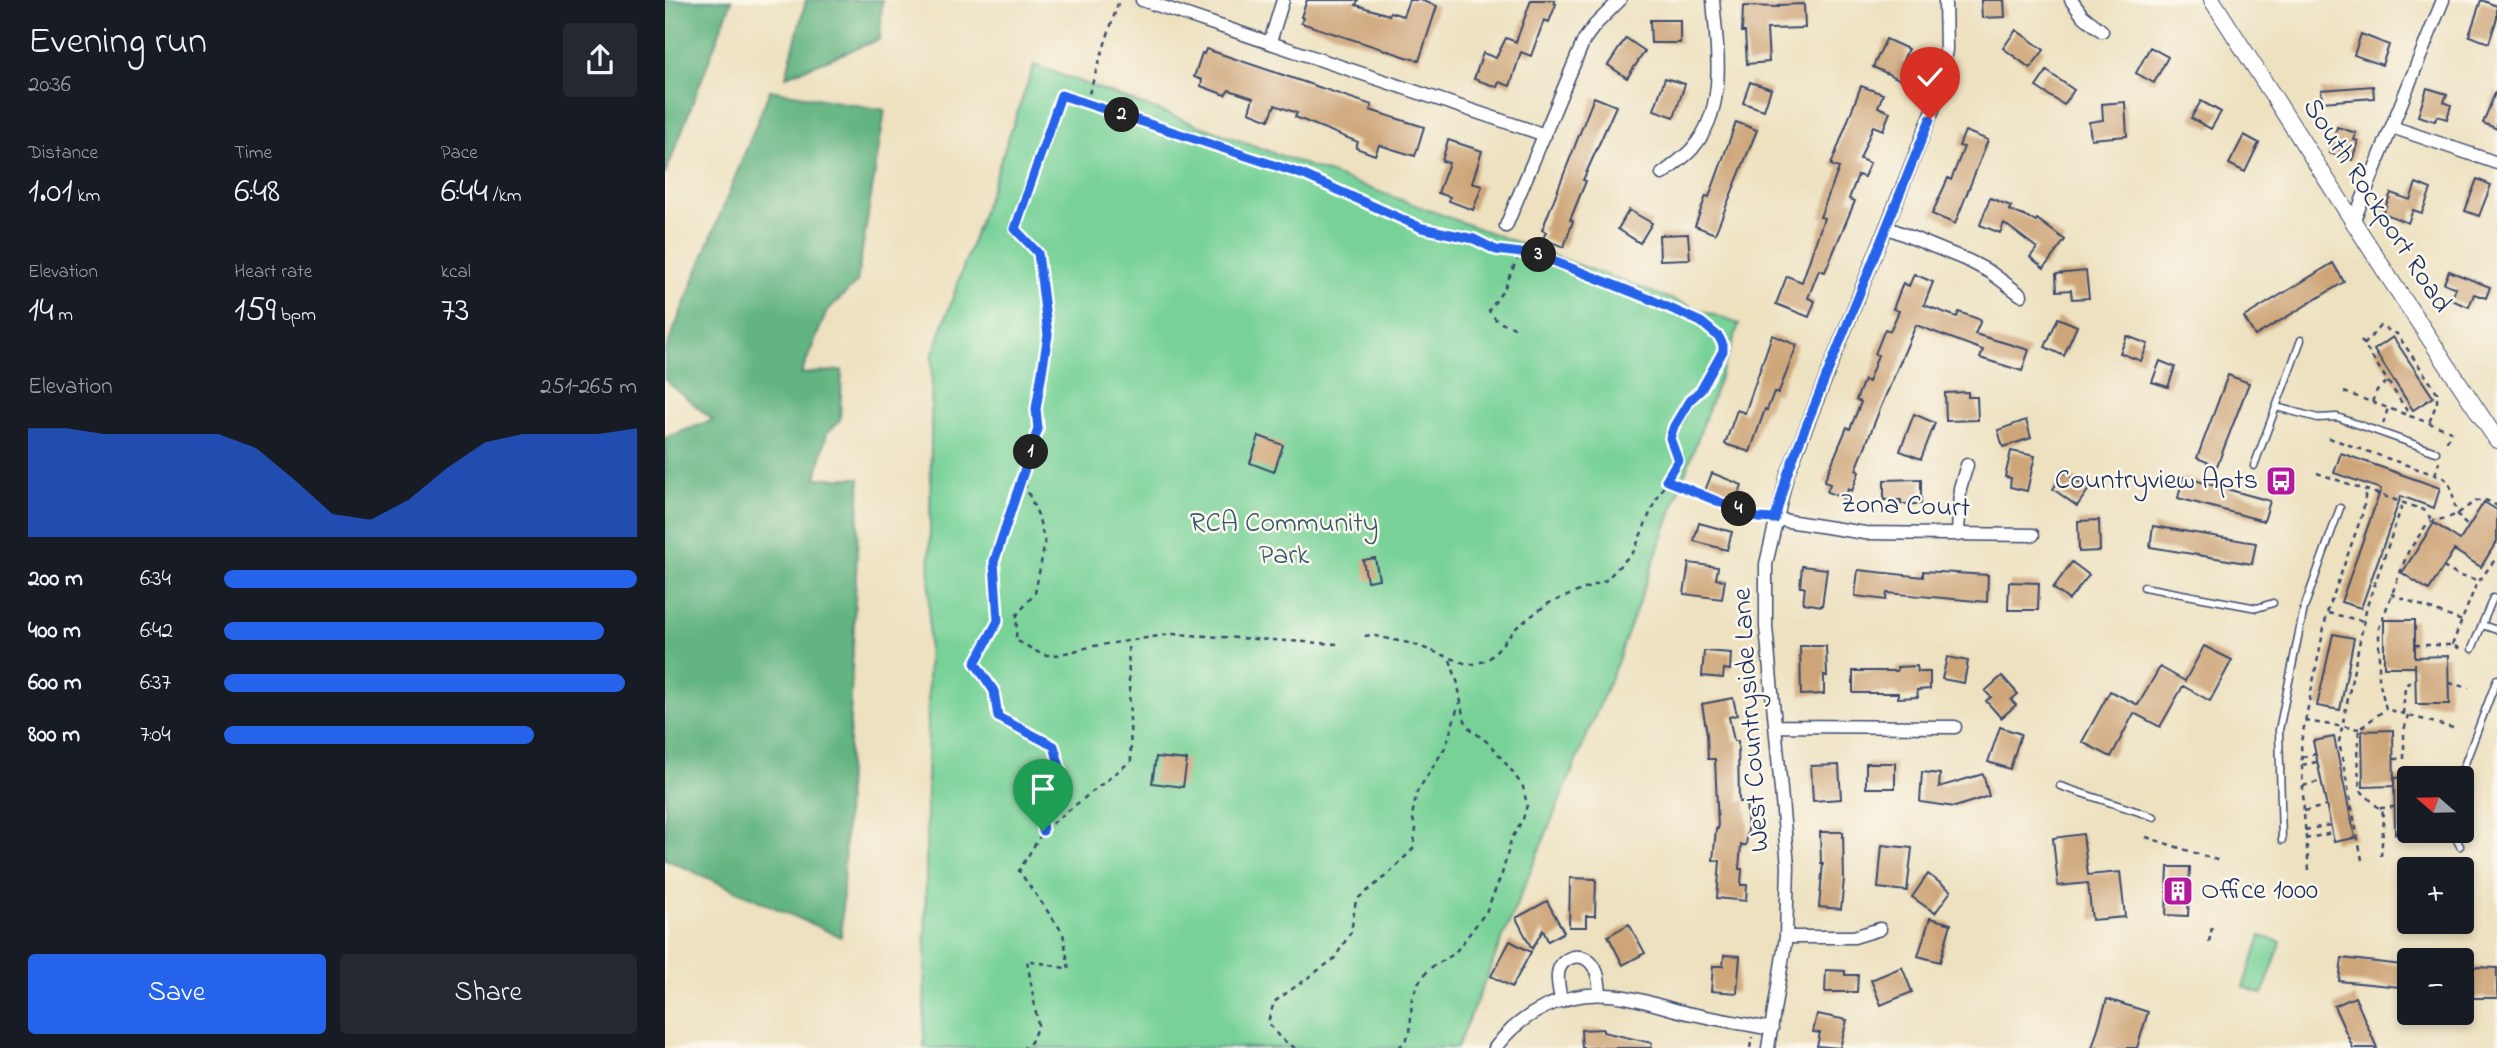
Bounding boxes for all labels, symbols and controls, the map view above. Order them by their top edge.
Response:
text: Evening run [28,15,207,71]
button: share [563,23,637,97]
pin [1900,47,1960,119]
icon: check [1911,58,1949,96]
text: 20:36 [28,69,71,102]
street label: South Rockport Road [2291,91,2461,322]
pin: 2 [1105,97,1140,132]
text: 2 [1117,101,1126,128]
text: Distance [28,140,98,167]
text: Time [234,140,272,167]
text: Pace [441,140,478,167]
text: 1.01 [28,167,73,218]
text: 6:48 [234,167,280,218]
text: 6:44 [441,167,488,218]
text: km [73,183,100,210]
text: /km [488,183,522,210]
pin: 3 [1521,238,1557,272]
text: 3 [1535,241,1542,268]
text: Elevation [28,259,98,286]
text: Heart rate [234,259,312,286]
text: kcal [441,259,471,286]
text: 14 [28,286,54,337]
text: 159 [234,286,276,337]
text: 73 [441,286,470,337]
text: m [54,302,73,329]
text: bpm [276,302,316,329]
text: Elevation [28,371,113,404]
text: 251–265 m [540,371,637,404]
pin: 1 [1013,434,1049,470]
text: 1 [1027,438,1034,465]
place label: Countryview Apts [2055,461,2258,502]
bus stop icon: Countryview Apts [2264,464,2298,498]
street label: Zona Court [1839,484,1971,530]
pin: 4 [1721,491,1757,526]
text: 4 [1735,495,1742,522]
park label: RCA Community Park [1190,504,1378,577]
text: 200 m [28,563,83,596]
text: 6:34 [140,563,171,596]
street label: West Countryside Lane [1722,586,1782,853]
text: 400 m [28,615,81,648]
text: 6:42 [140,615,173,648]
text: 600 m [28,667,82,700]
text: 6:37 [140,667,171,700]
text: 800 m [28,719,80,752]
text: 7:04 [140,719,171,752]
pin [1013,759,1073,831]
north arrow [2397,766,2475,844]
map controls [2397,766,2474,1025]
icon: arrive [1024,770,1062,808]
button: + [2397,857,2474,934]
place label: Office 1000 [2201,871,2318,912]
building icon: Office 1000 [2161,874,2195,908]
button: − [2397,948,2474,1025]
button: Save [28,954,326,1034]
button: Share [340,954,637,1034]

